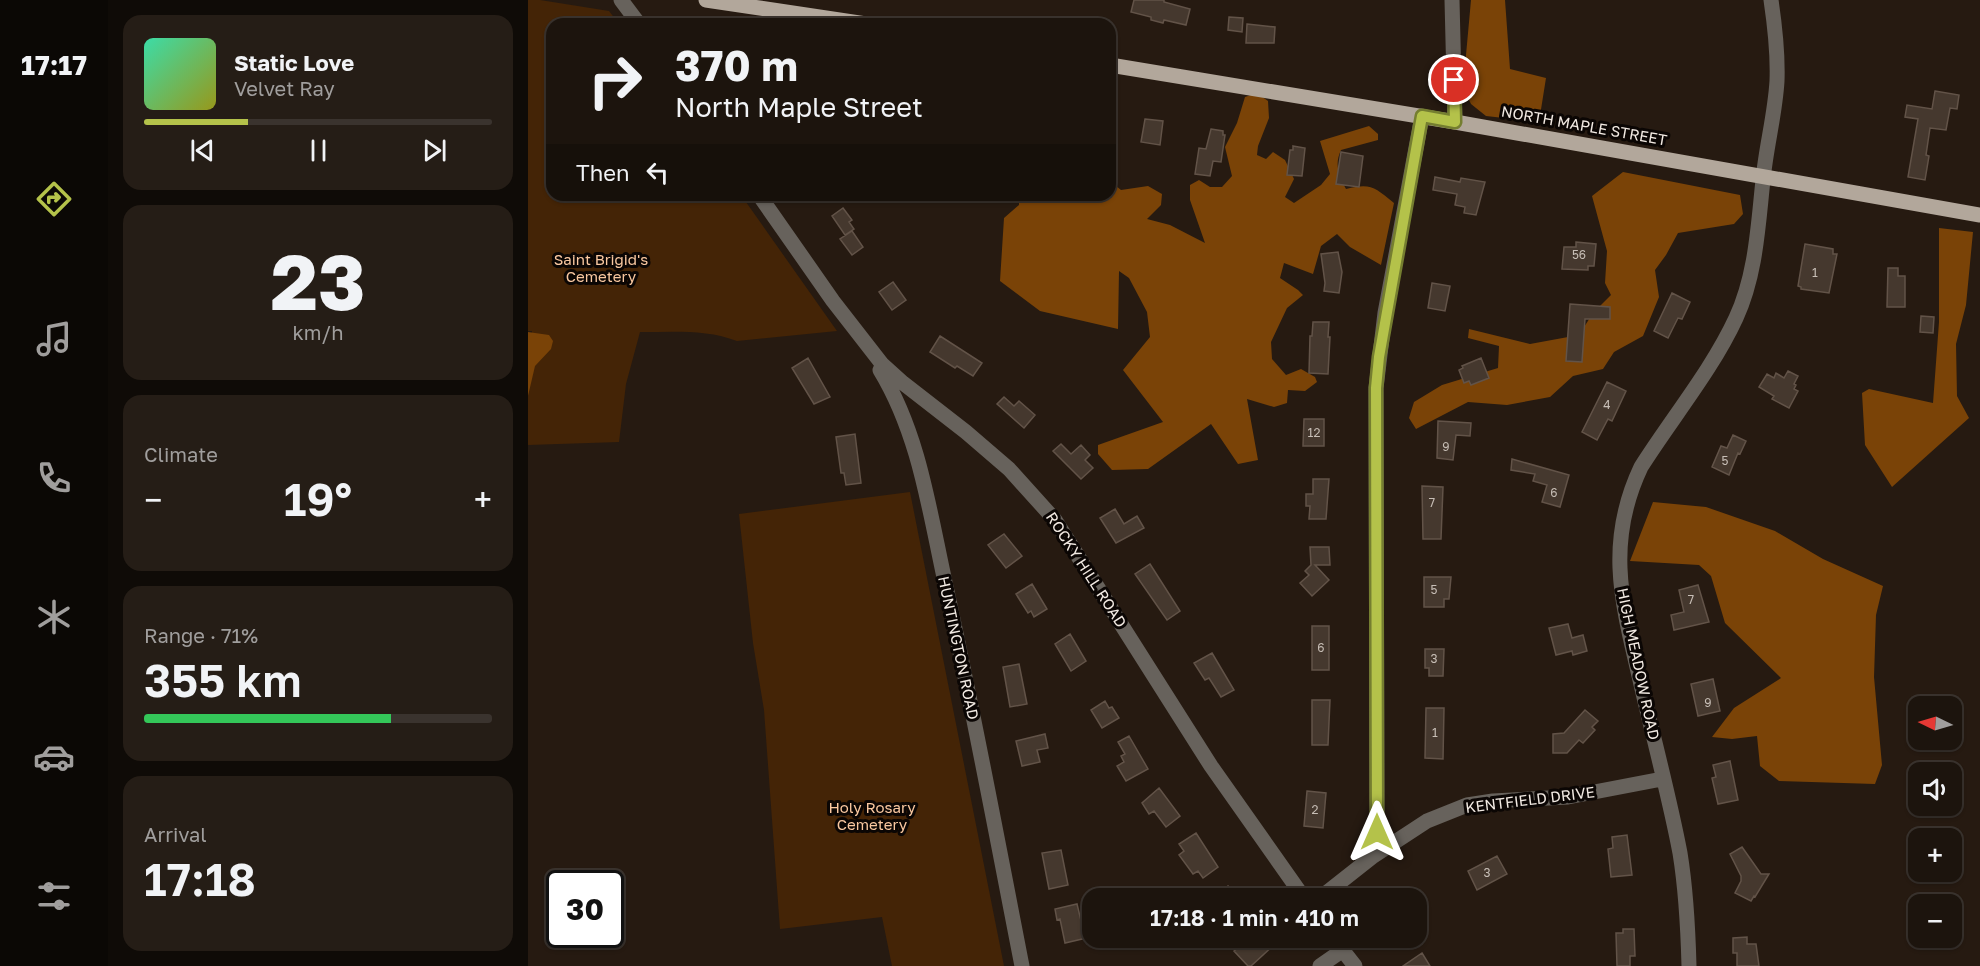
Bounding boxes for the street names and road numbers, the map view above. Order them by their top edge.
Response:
street label: NORTH MAPLE STREET [1500,102,1668,148]
street label: ROCKY HILL ROAD [1043,508,1131,630]
street label: HUNTINGTON ROAD [935,574,983,721]
street label: HIGH MEADOW ROAD [1614,586,1664,742]
street label: KENTFIELD DRIVE [1464,782,1596,816]

